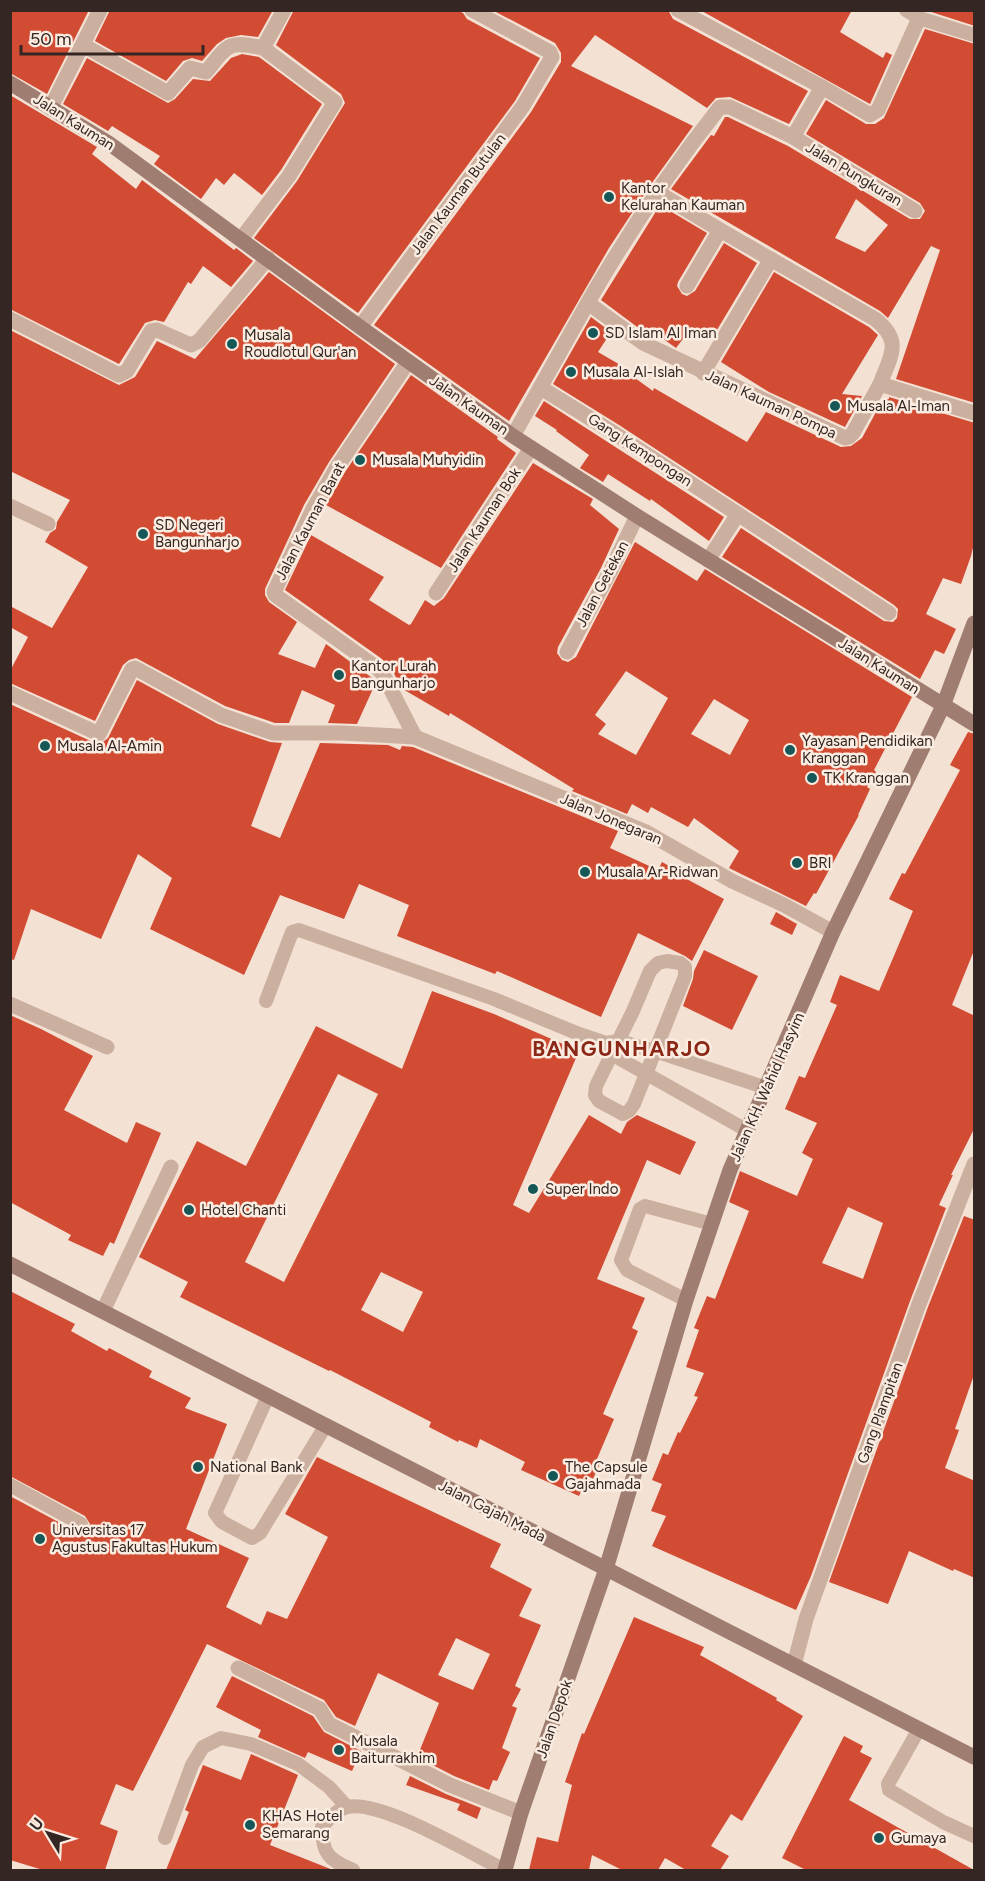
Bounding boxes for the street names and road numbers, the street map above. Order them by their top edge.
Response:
street label: Jalan Kauman [30,90,118,154]
street label: Jalan Kauman Butulan [407,130,509,258]
street label: Jalan Pungkuran [803,138,905,210]
street label: Jalan Kauman Pompa [703,366,839,442]
street label: Jalan Kauman [426,371,512,439]
street label: Gang Kempongan [584,410,696,490]
street label: Jalan Kauman Barat [271,459,349,583]
street label: Jalan Kauman Bok [443,464,525,576]
street label: Jalan Getekan [572,538,632,630]
street label: Jalan Kauman [835,634,923,698]
street label: Jalan Jonegaran [557,789,665,849]
street label: Jalan KH. Wahid Hasyim [726,1010,808,1164]
street label: Gang Plampitan [853,1360,907,1466]
street label: Jalan Gajah Mada [435,1476,549,1546]
street label: Jalan Depok [532,1677,576,1761]

